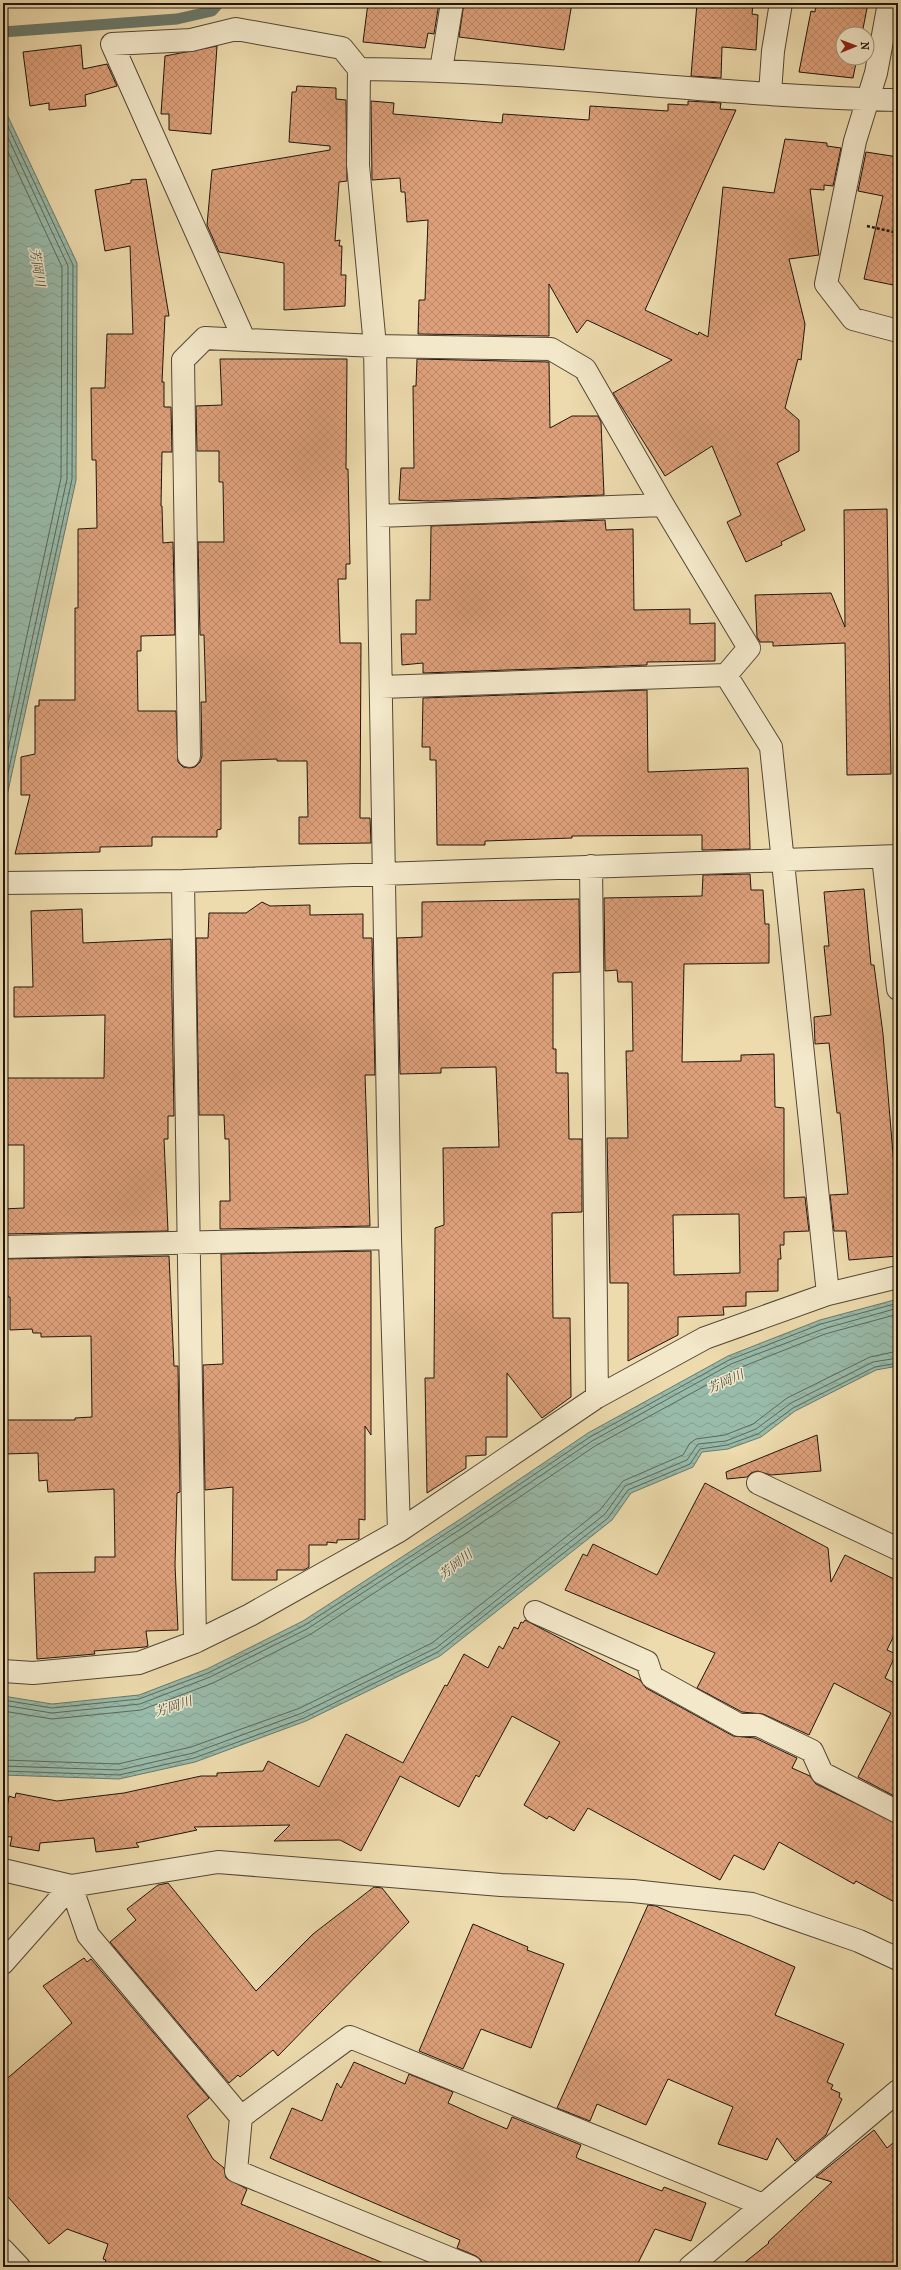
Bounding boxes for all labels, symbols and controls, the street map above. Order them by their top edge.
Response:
north arrow [835,26,875,66]
text: N [858,42,871,51]
water label: 芳岡川 [27,247,48,289]
water label: 芳岡川 [704,1366,748,1396]
water label: 芳岡川 [435,1545,477,1582]
water label: 芳岡川 [152,1693,196,1720]

